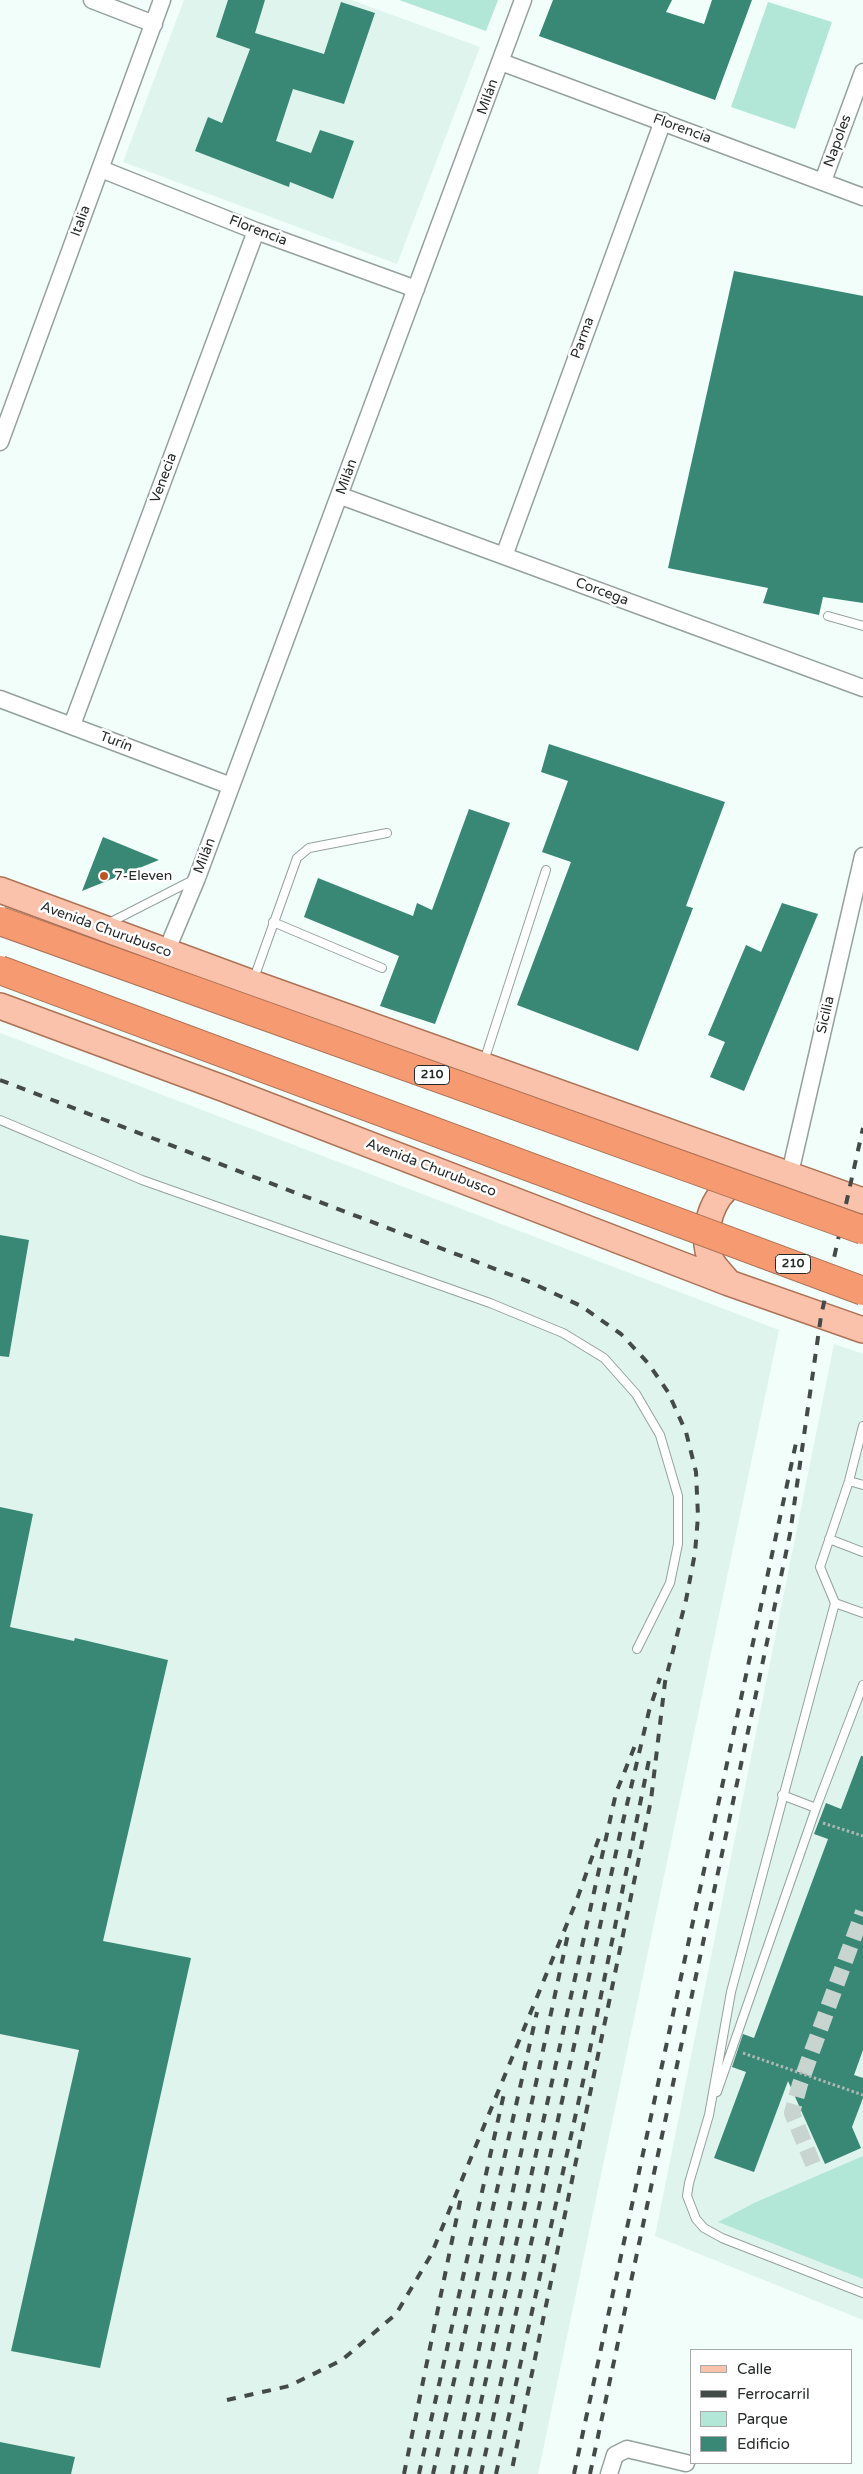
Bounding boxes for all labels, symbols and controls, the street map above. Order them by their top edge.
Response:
street label: Milán [474,77,502,117]
street label: Florencia [651,111,713,147]
street label: Napoles [821,112,855,170]
street label: Italia [68,203,94,239]
street label: Florencia [227,212,289,250]
street label: Parma [568,315,598,361]
street label: Venecia [147,451,181,505]
street label: Milán [333,457,361,497]
street label: Corcega [573,575,631,609]
street label: Turín [97,728,135,756]
street label: Milán [191,836,219,876]
place label: 7-Eleven [114,868,172,884]
marker: 7-Eleven [98,870,110,882]
street label: Avenida Churubusco [38,898,174,962]
street label: Sicilia [814,995,838,1035]
road number: 210 [414,1066,450,1084]
street label: Avenida Churubusco [364,1135,498,1201]
road number: 210 [776,1254,810,1274]
legend [690,2349,853,2464]
text: Calle [737,2360,772,2378]
text: Ferrocarril [737,2385,810,2403]
text: Parque [737,2410,788,2428]
text: Edificio [737,2435,790,2453]

